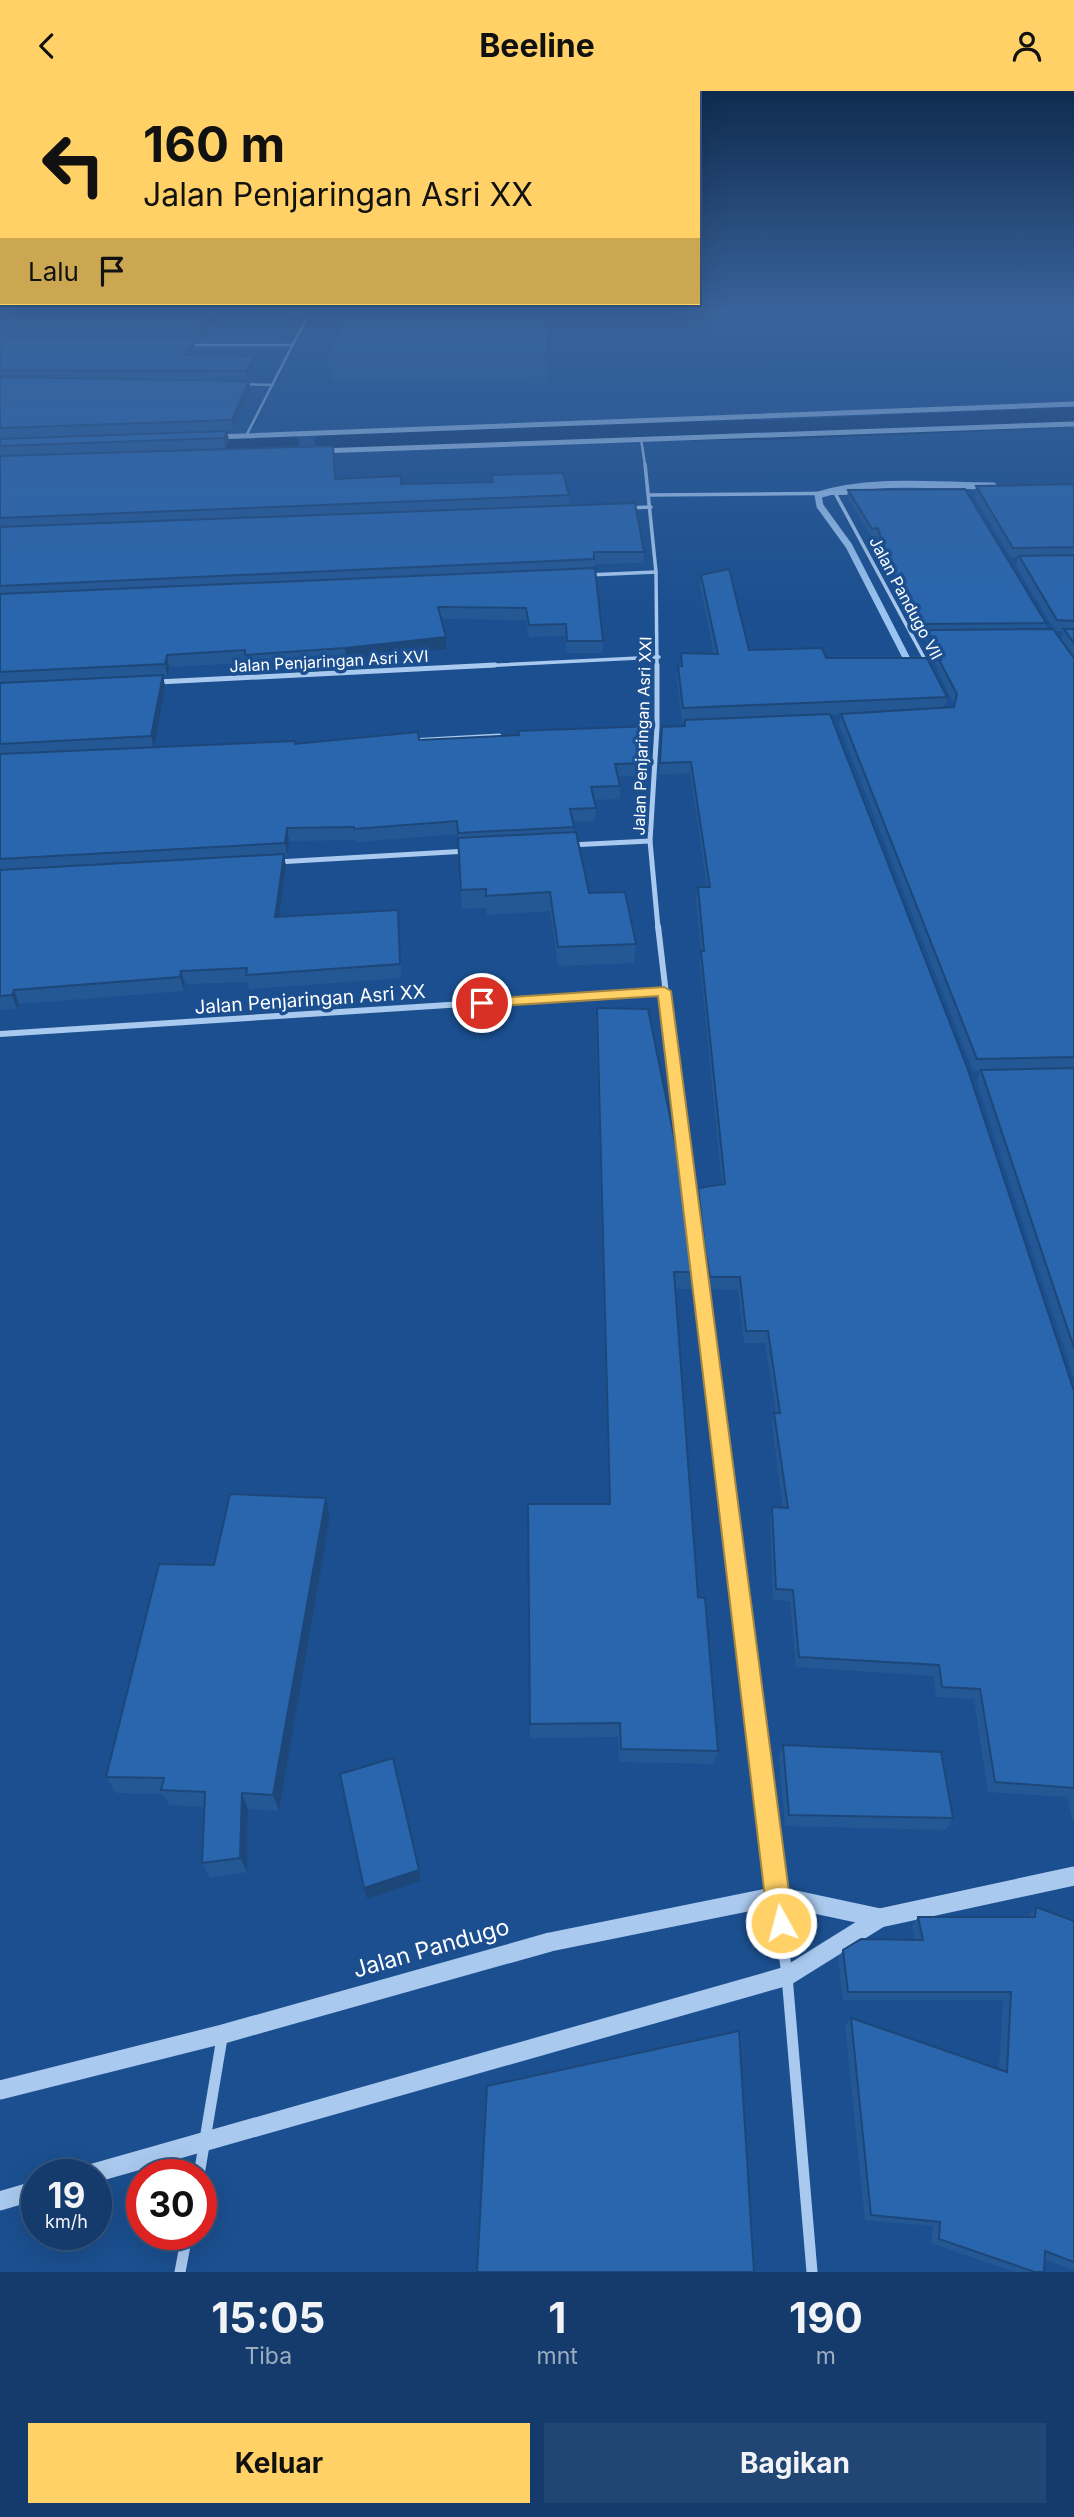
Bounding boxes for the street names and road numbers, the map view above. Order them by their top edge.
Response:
street label: Jalan Pandugo VII [865,533,947,663]
street label: Jalan Penjaringan Asri XXI [629,636,655,836]
street label: Jalan Penjaringan Asri XVI [229,646,429,676]
street label: Jalan Penjaringan Asri XX [194,980,426,1019]
street label: Jalan Pandugo [350,1912,512,1984]

